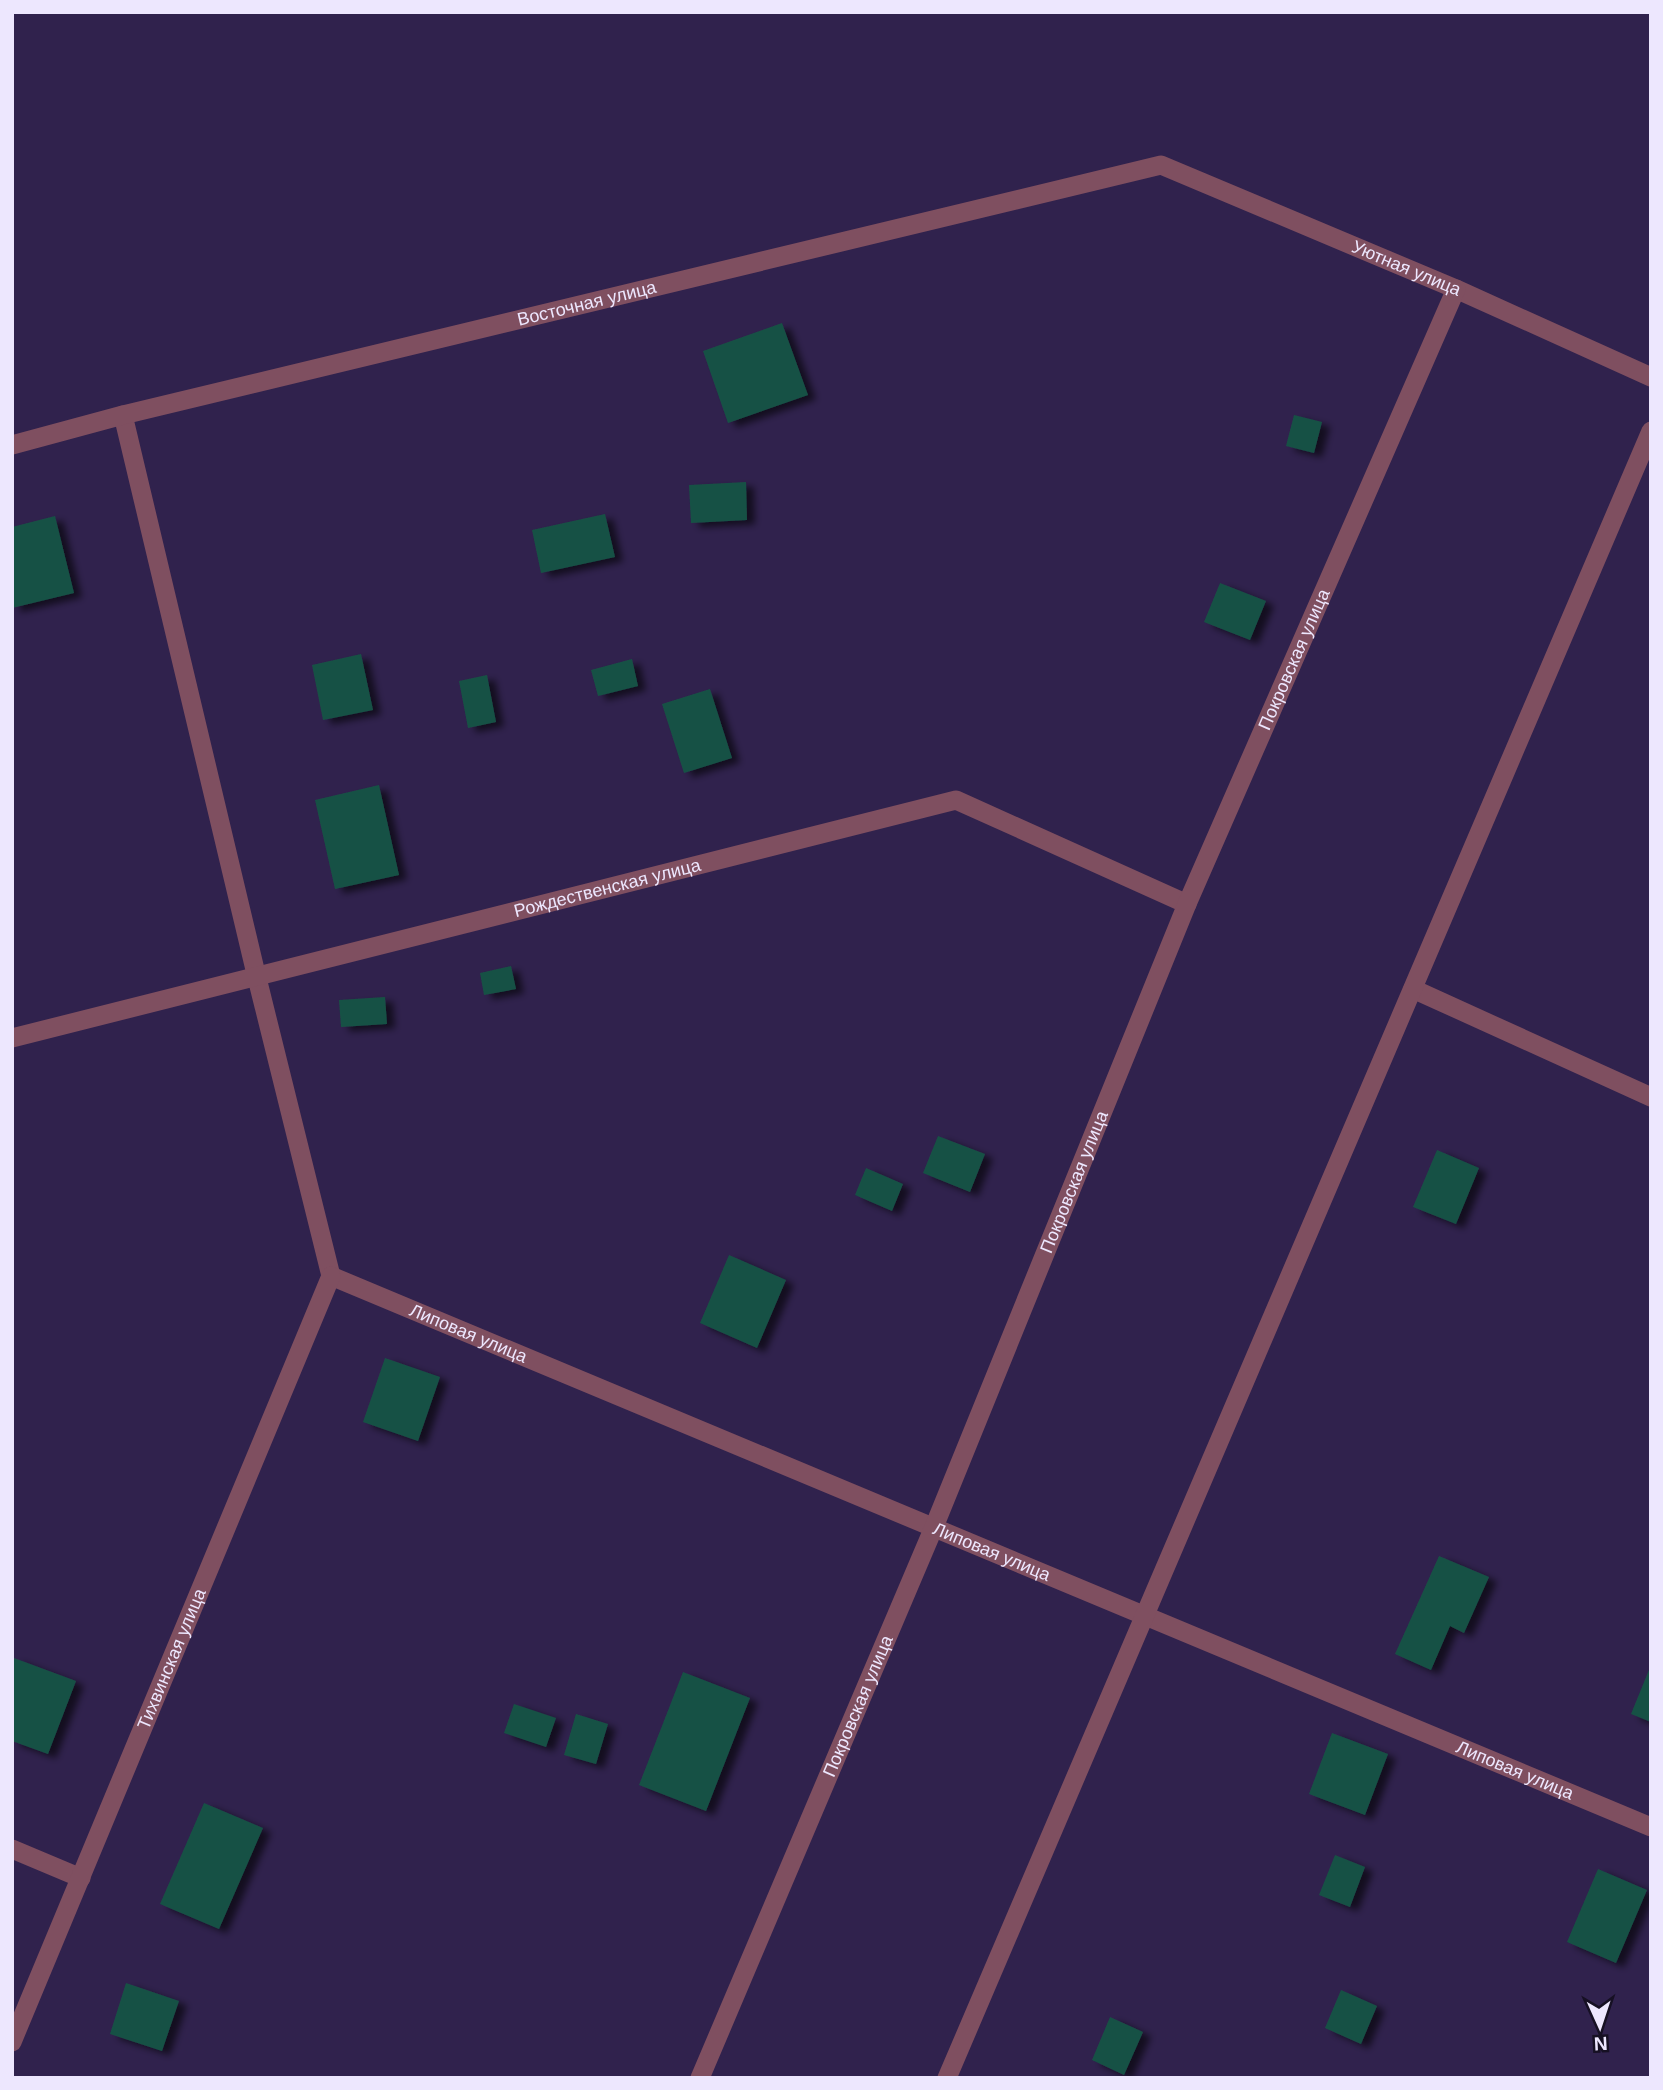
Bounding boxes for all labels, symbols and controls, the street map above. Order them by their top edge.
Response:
street label: Уютная улица [1349,236,1465,300]
street label: Восточная улица [515,277,659,330]
street label: Покровская улица [1254,585,1334,733]
street label: Рождественская улица [512,855,704,921]
street label: Покровская улица [1036,1107,1112,1256]
street label: Липовая улица [407,1300,531,1367]
street label: Липовая улица [930,1518,1054,1586]
street label: Тихвинская улица [133,1585,210,1732]
street label: Покровская улица [819,1631,897,1780]
street label: Липовая улица [1453,1737,1578,1804]
north arrow [1565,1992,1635,2062]
text: N [1593,2033,1608,2054]

